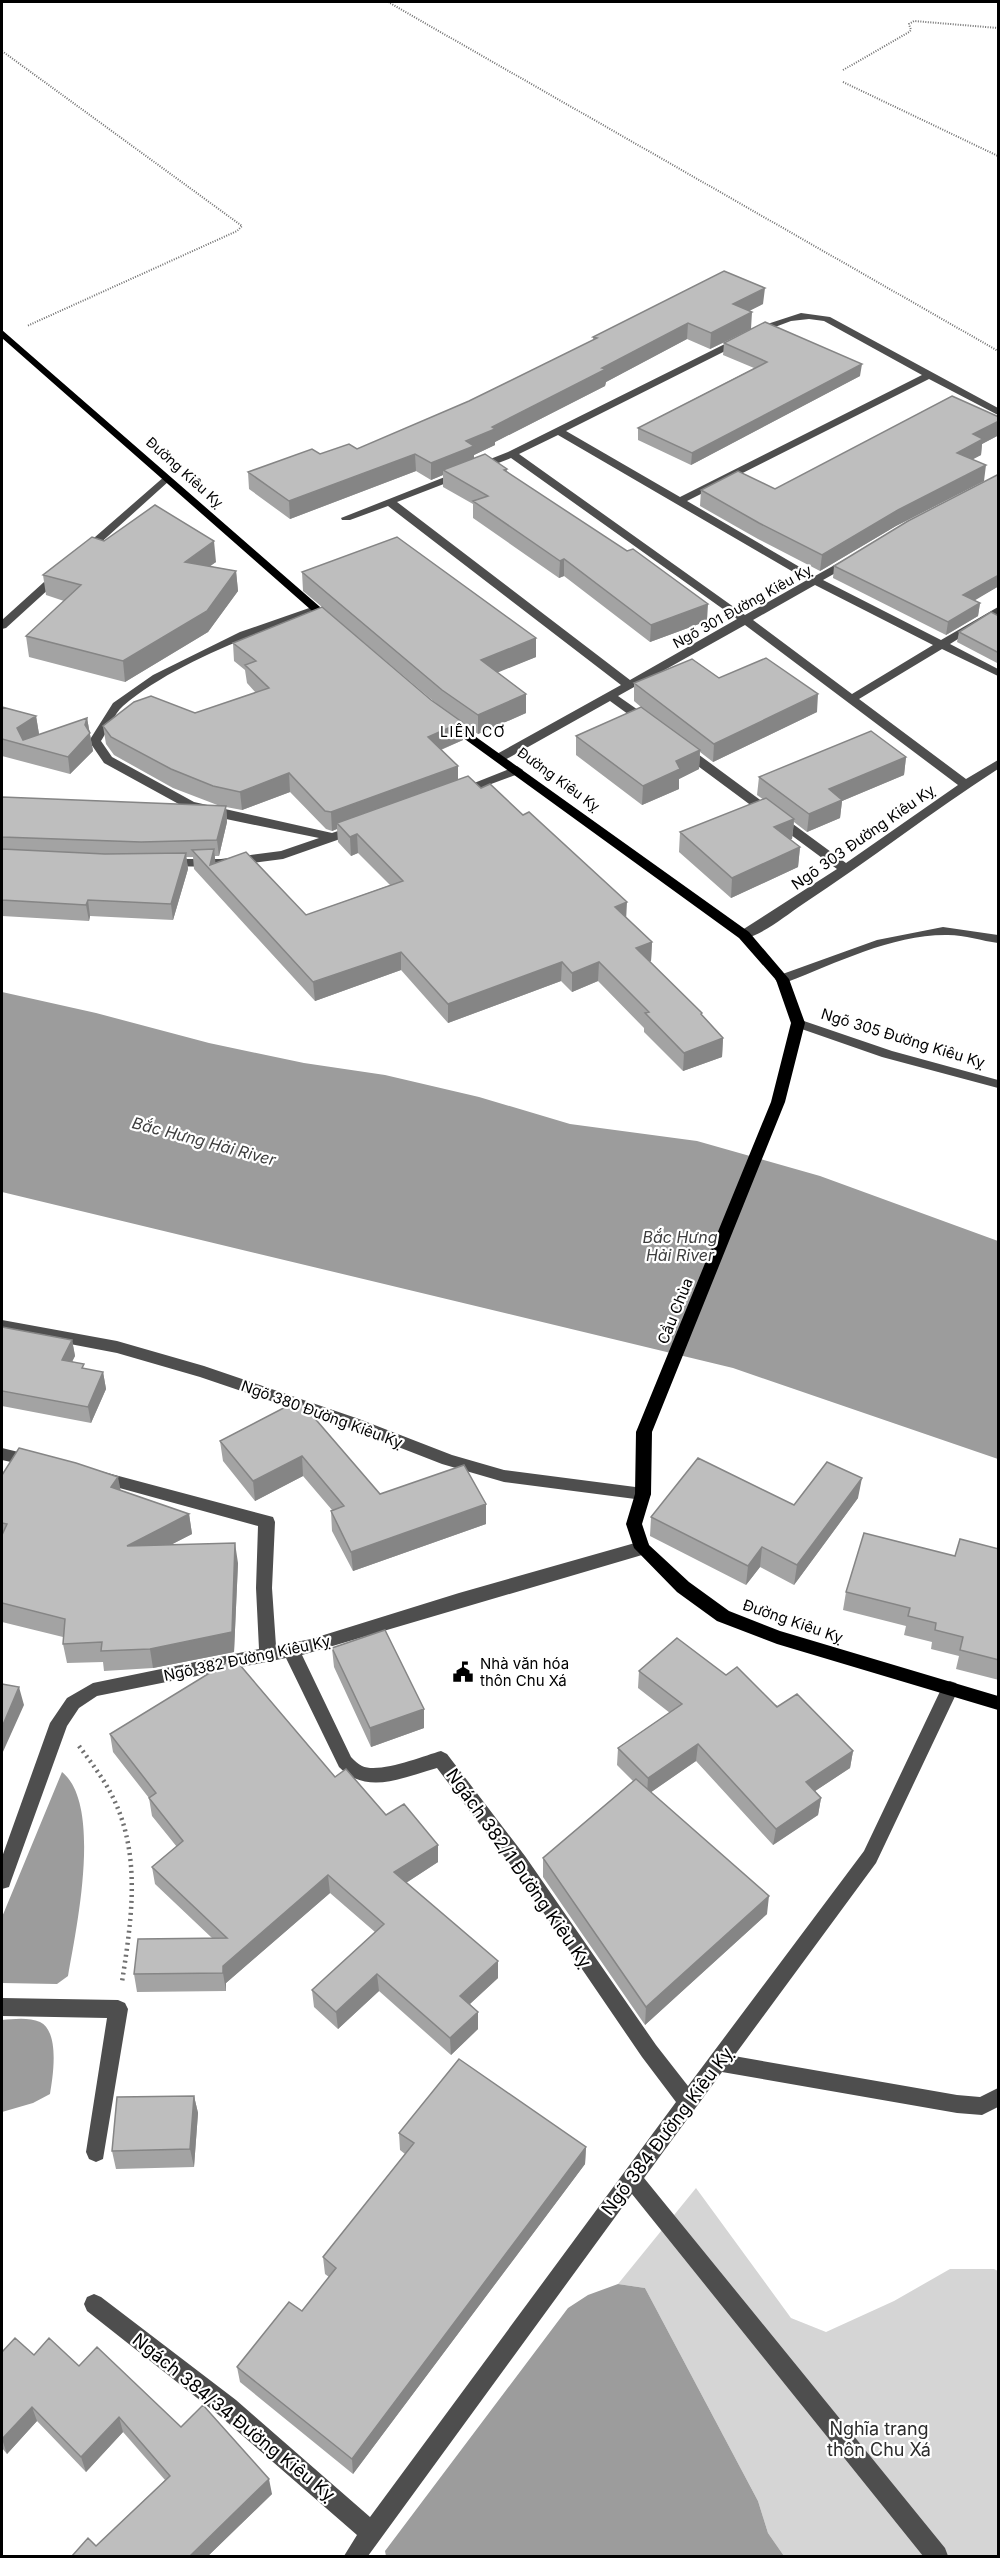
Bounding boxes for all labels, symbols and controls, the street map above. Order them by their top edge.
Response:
street label: Đường Kiêu Kỵ [143,433,227,511]
street label: Ngõ 301 Đường Kiêu Kỵ [670,561,815,651]
district label: LIÊN CƠ [440,723,506,740]
street label: Đường Kiêu Kỵ [515,743,604,815]
street label: Ngõ 303 Đường Kiêu Kỵ [788,780,939,894]
street label: Ngõ 305 Đường Kiêu Kỵ [819,1004,988,1072]
water label: Bắc Hưng Hải River [130,1112,279,1170]
water label: Bắc Hưng Hải River [642,1227,718,1265]
street label: Cầu Chùa [653,1275,697,1347]
street label: Ngõ 380 Đường Kiêu Kỵ [239,1376,406,1452]
street label: Đường Kiêu Kỵ [740,1595,846,1647]
street label: Ngõ 382 Đường Kiêu Kỵ [162,1631,333,1685]
place label: Nhà văn hóa thôn Chu Xá [480,1654,569,1690]
public building icon: Nhà văn hóa thôn Chu Xá [451,1660,475,1684]
street label: Ngách 382/1 Đường Kiêu Kỵ [442,1764,596,1972]
street label: Ngõ 384 Đường Kiêu Kỵ [597,2043,737,2219]
street label: Ngách 384/34 Đường Kiêu Kỵ [129,2329,339,2505]
park label: Nghĩa trang thôn Chu Xá [827,2418,931,2460]

